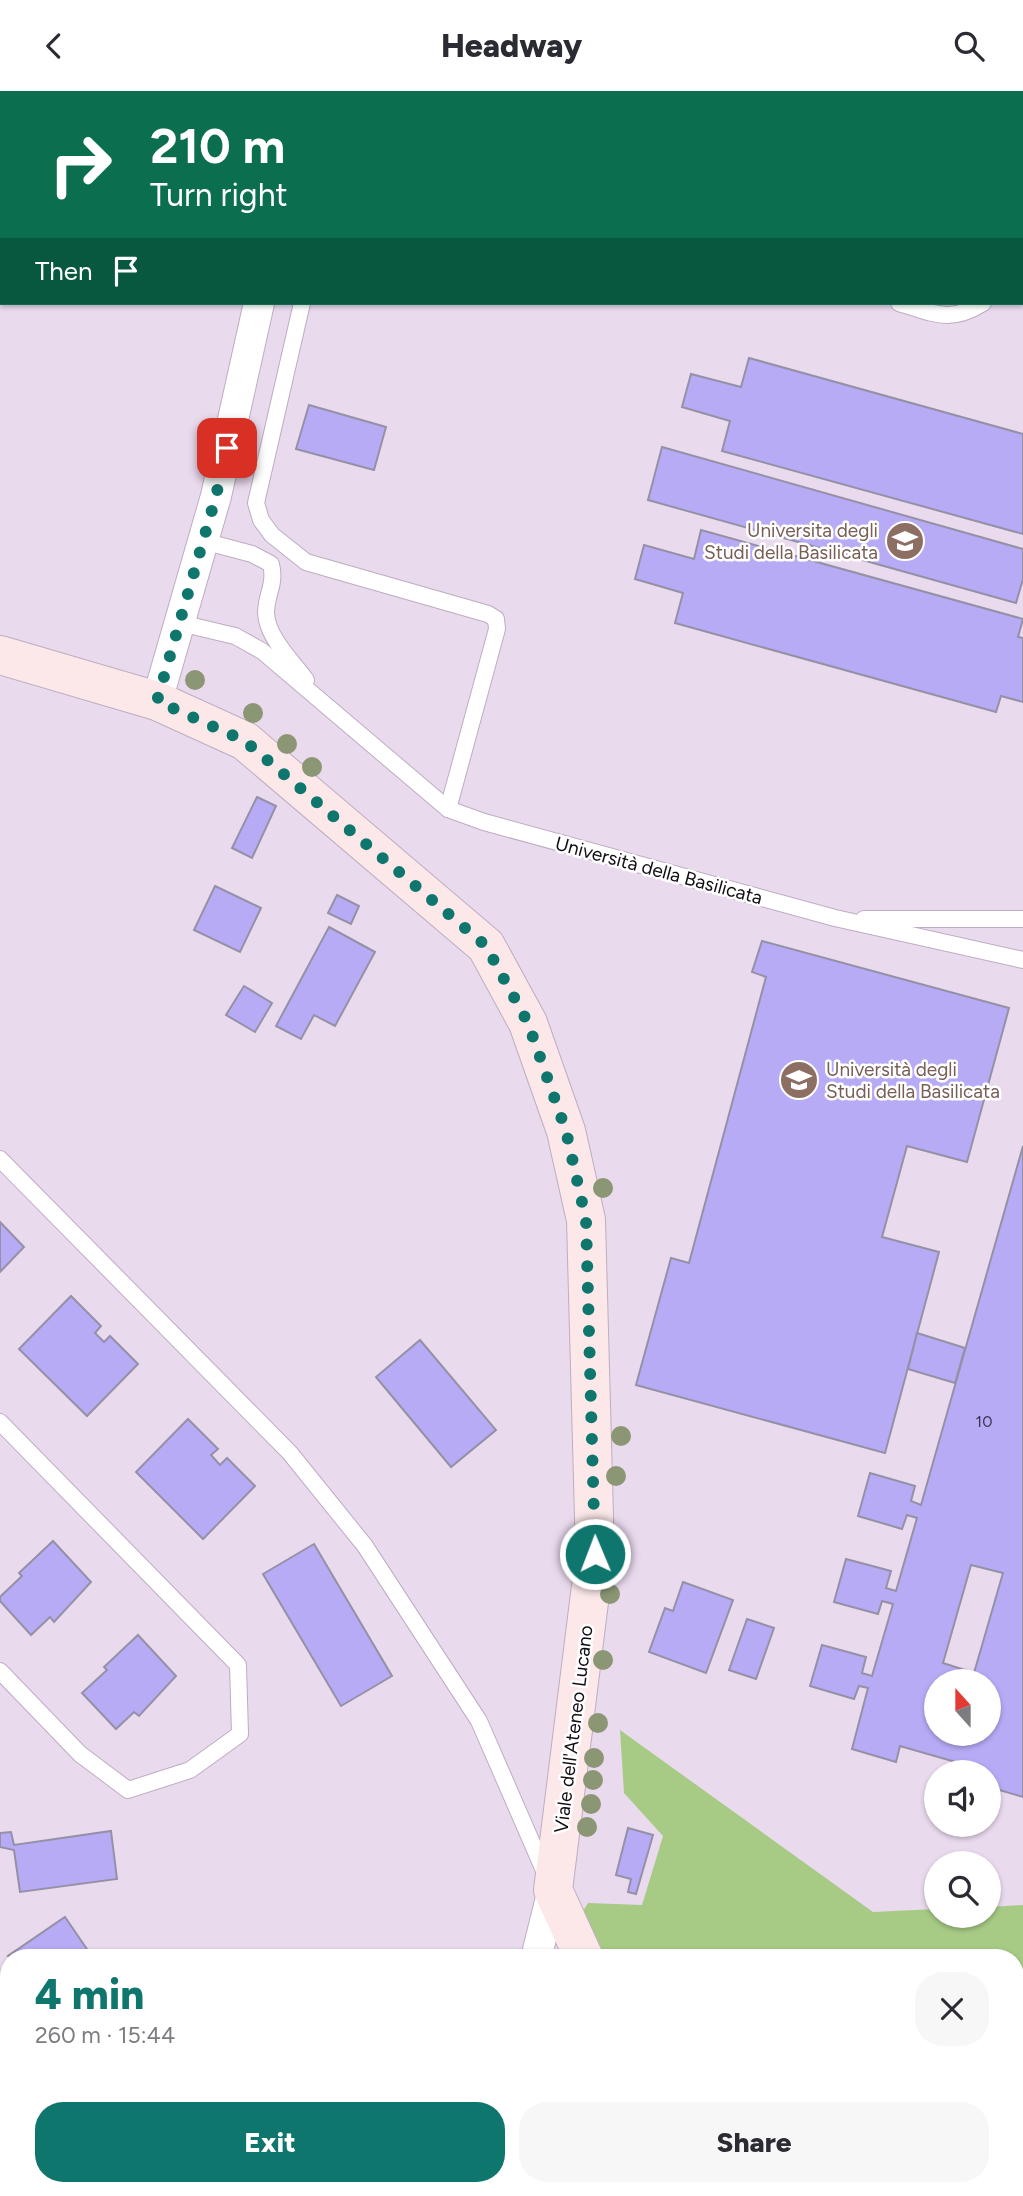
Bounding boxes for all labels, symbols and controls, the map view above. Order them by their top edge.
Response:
icon: back [35,27,73,65]
text: Headway [441,27,582,65]
icon: search [950,27,988,65]
text: 210 m [150,116,285,175]
icon: right [35,119,126,210]
text: Turn right [150,176,288,214]
icon: arrive [107,252,145,290]
text: Then [35,255,93,287]
pin [197,418,257,478]
icon: arrive [208,429,246,467]
place label: Universita degli Studi della Basilicata [704,519,878,564]
school or university icon: Universita degli Studi della Basilicata [884,520,926,562]
street label: Università della Basilicata [553,832,765,909]
place label: Università degli Studi della Basilicata [826,1058,1000,1103]
school or university icon: Università degli Studi della Basilicata [778,1059,820,1101]
house number: 10 [976,1412,992,1431]
position arrow [558,1517,632,1591]
street label: Viale dell'Ateneo Lucano [549,1624,598,1834]
north arrow [924,1669,1001,1747]
map controls [924,1669,1001,1928]
button: sound [924,1760,1001,1837]
button: search [924,1851,1001,1928]
text: 4 min [35,1969,144,2020]
button: close [915,1972,989,2046]
text: 260 m · 15:44 [35,2021,175,2049]
button: Exit [35,2102,505,2182]
button: Share [519,2102,989,2182]

